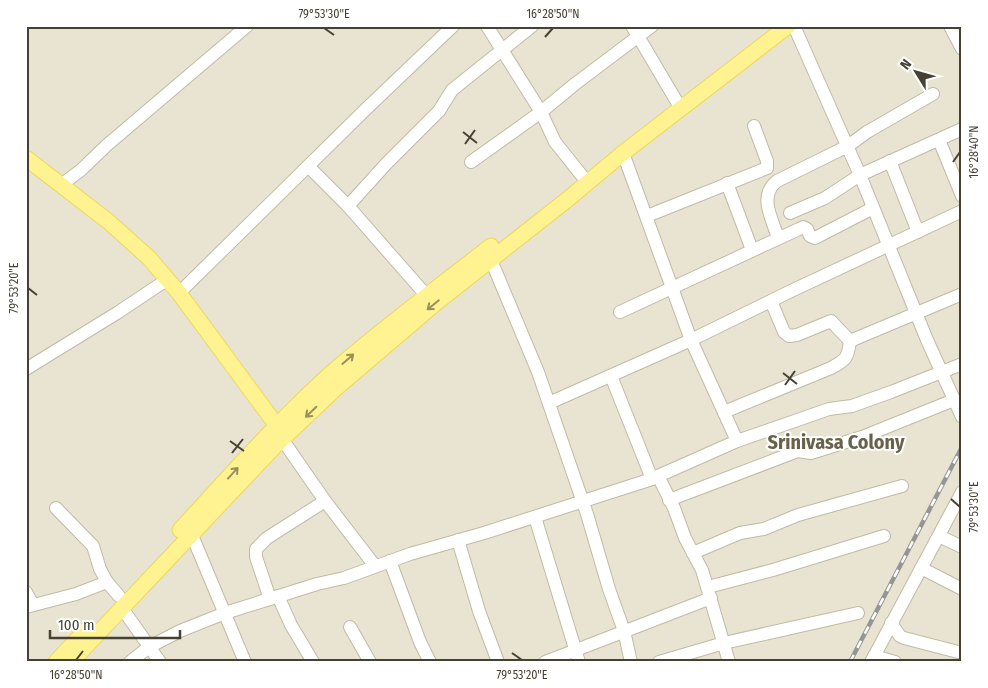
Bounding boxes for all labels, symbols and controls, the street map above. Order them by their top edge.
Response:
text: 79°53'30"E [298,7,350,21]
text: 16°28'50"N [526,7,580,21]
north arrow [890,48,940,98]
text: N [897,56,915,73]
text: 16°28'40"N [967,126,981,178]
text: 79°53'20"E [7,262,21,314]
one-way arrow [427,300,440,311]
one-way arrow [342,353,355,365]
one-way arrow [304,406,317,418]
district label: Srinivasa Colony [768,430,905,454]
one-way arrow [227,467,239,480]
text: 79°53'30"E [967,481,981,533]
scale bar [50,608,180,640]
text: 100 m [58,616,95,634]
text: 16°28'50"N [49,668,103,682]
text: 79°53'20"E [497,668,548,682]

